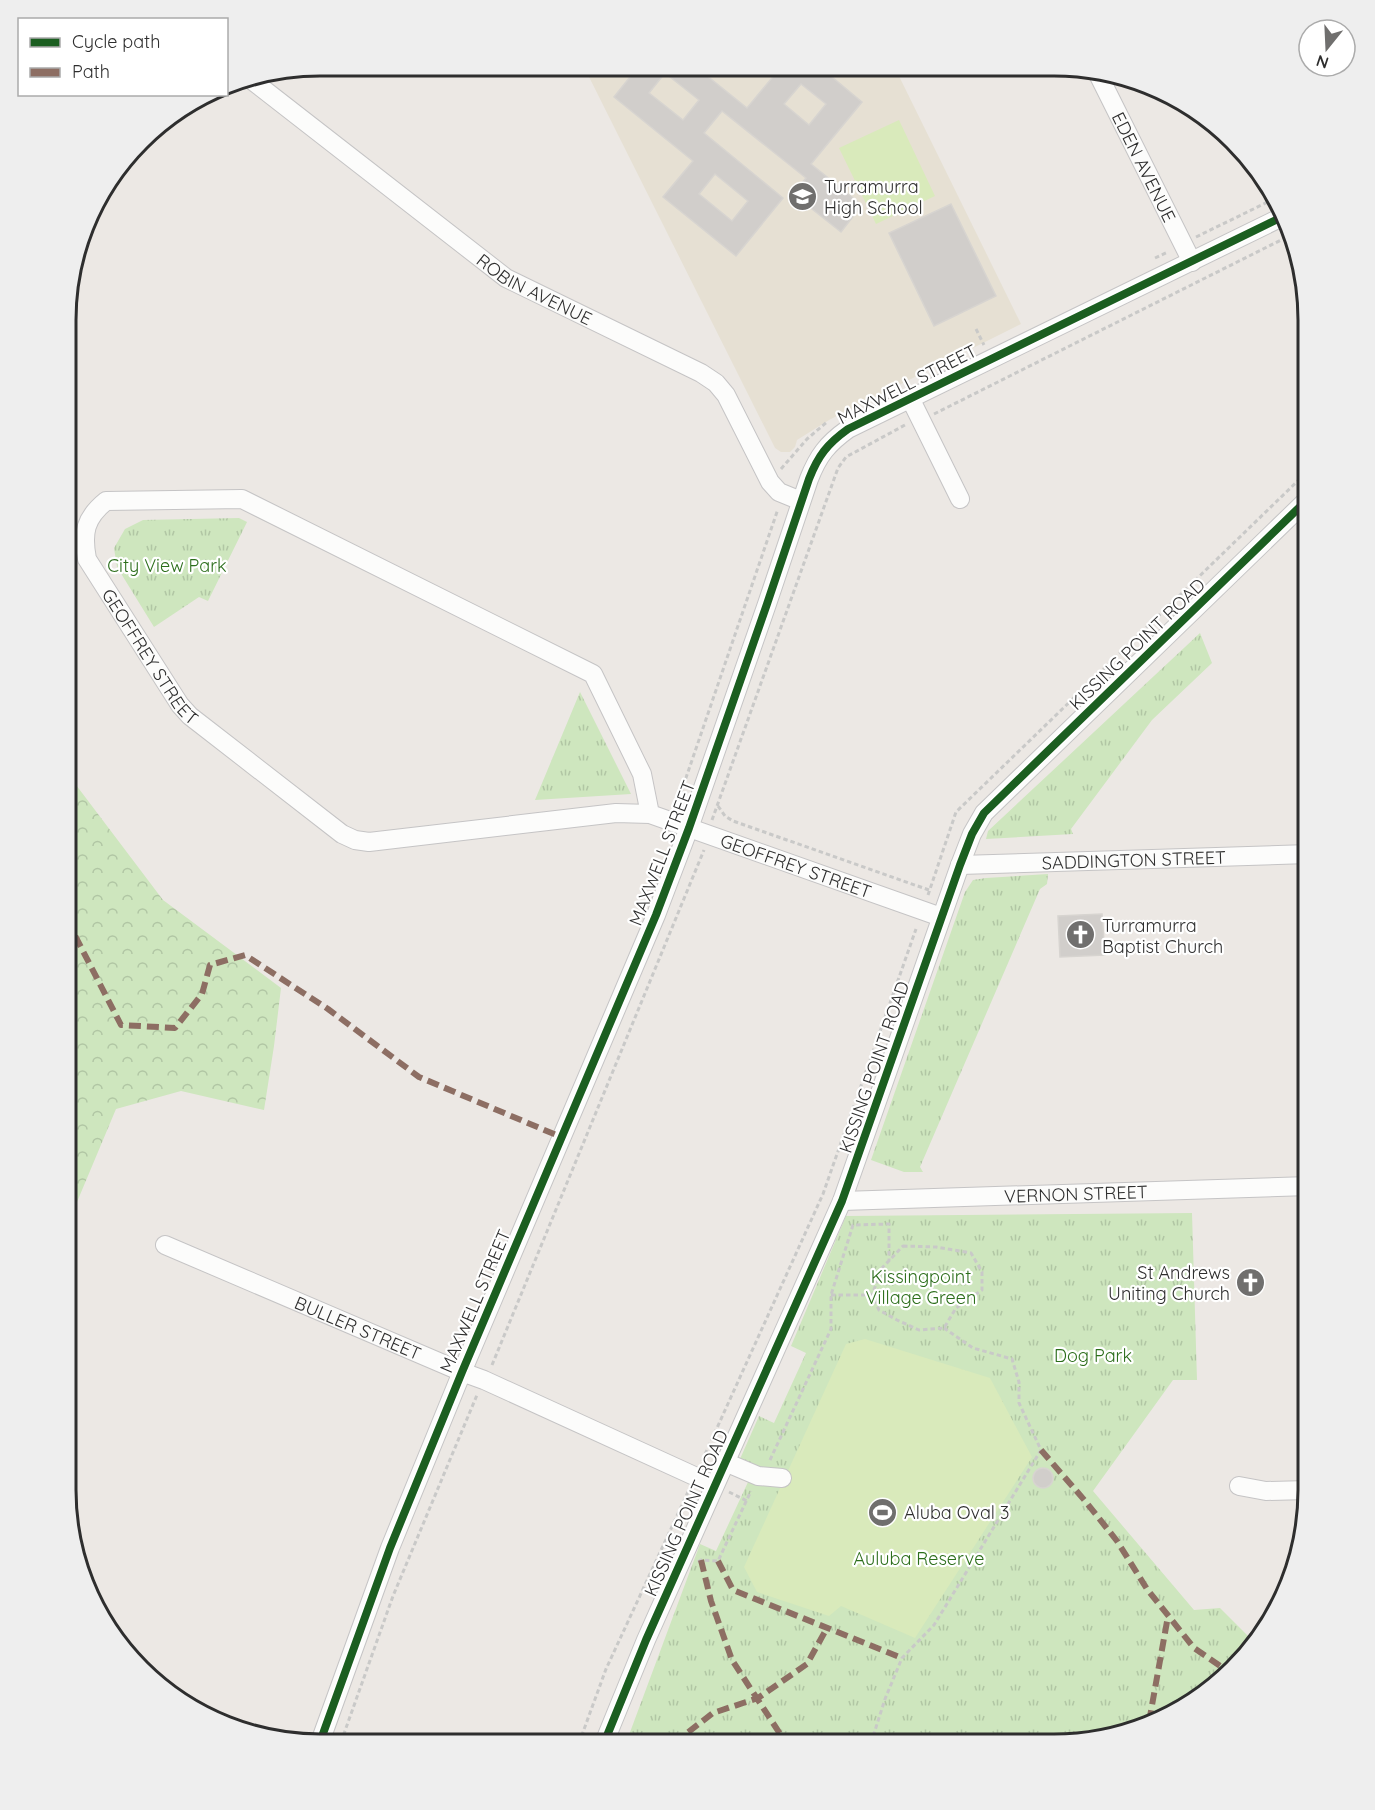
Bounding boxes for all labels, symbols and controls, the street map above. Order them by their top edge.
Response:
legend [18,18,228,96]
north arrow [1297,18,1357,78]
text: Cycle path [72,30,160,53]
text: N [1314,51,1331,74]
text: Path [72,60,110,83]
street label: EDEN AVENUE [1107,108,1181,226]
place label: Turramurra High School [824,175,923,219]
school or university icon: Turramurra High School [787,180,819,212]
street label: ROBIN AVENUE [472,248,596,330]
street label: MAXWELL STREET [833,339,981,429]
park label: City View Park [107,554,227,577]
street label: KISSING POINT ROAD [1064,573,1210,715]
street label: GEOFFREY STREET [97,584,203,730]
street label: MAXWELL STREET [624,777,700,929]
street label: GEOFFREY STREET [717,828,875,903]
street label: SADDINGTON STREET [1042,845,1226,874]
place label: Turramurra Baptist Church [1102,914,1223,958]
church icon: Turramurra Baptist Church [1065,919,1097,951]
street label: KISSING POINT ROAD [834,978,914,1156]
street label: VERNON STREET [1004,1180,1148,1207]
street label: MAXWELL STREET [434,1226,516,1376]
place label: St Andrews Uniting Church [1108,1261,1230,1305]
park label: Kissingpoint Village Green [866,1265,976,1309]
church icon: St Andrews Uniting Church [1235,1266,1267,1298]
street label: BULLER STREET [291,1290,425,1365]
park label: Dog Park [1054,1344,1132,1367]
street label: KISSING POINT ROAD [639,1426,733,1600]
sports icon: Aluba Oval 3 [867,1496,899,1528]
place label: Aluba Oval 3 [904,1501,1009,1524]
park label: Auluba Reserve [854,1547,984,1570]

